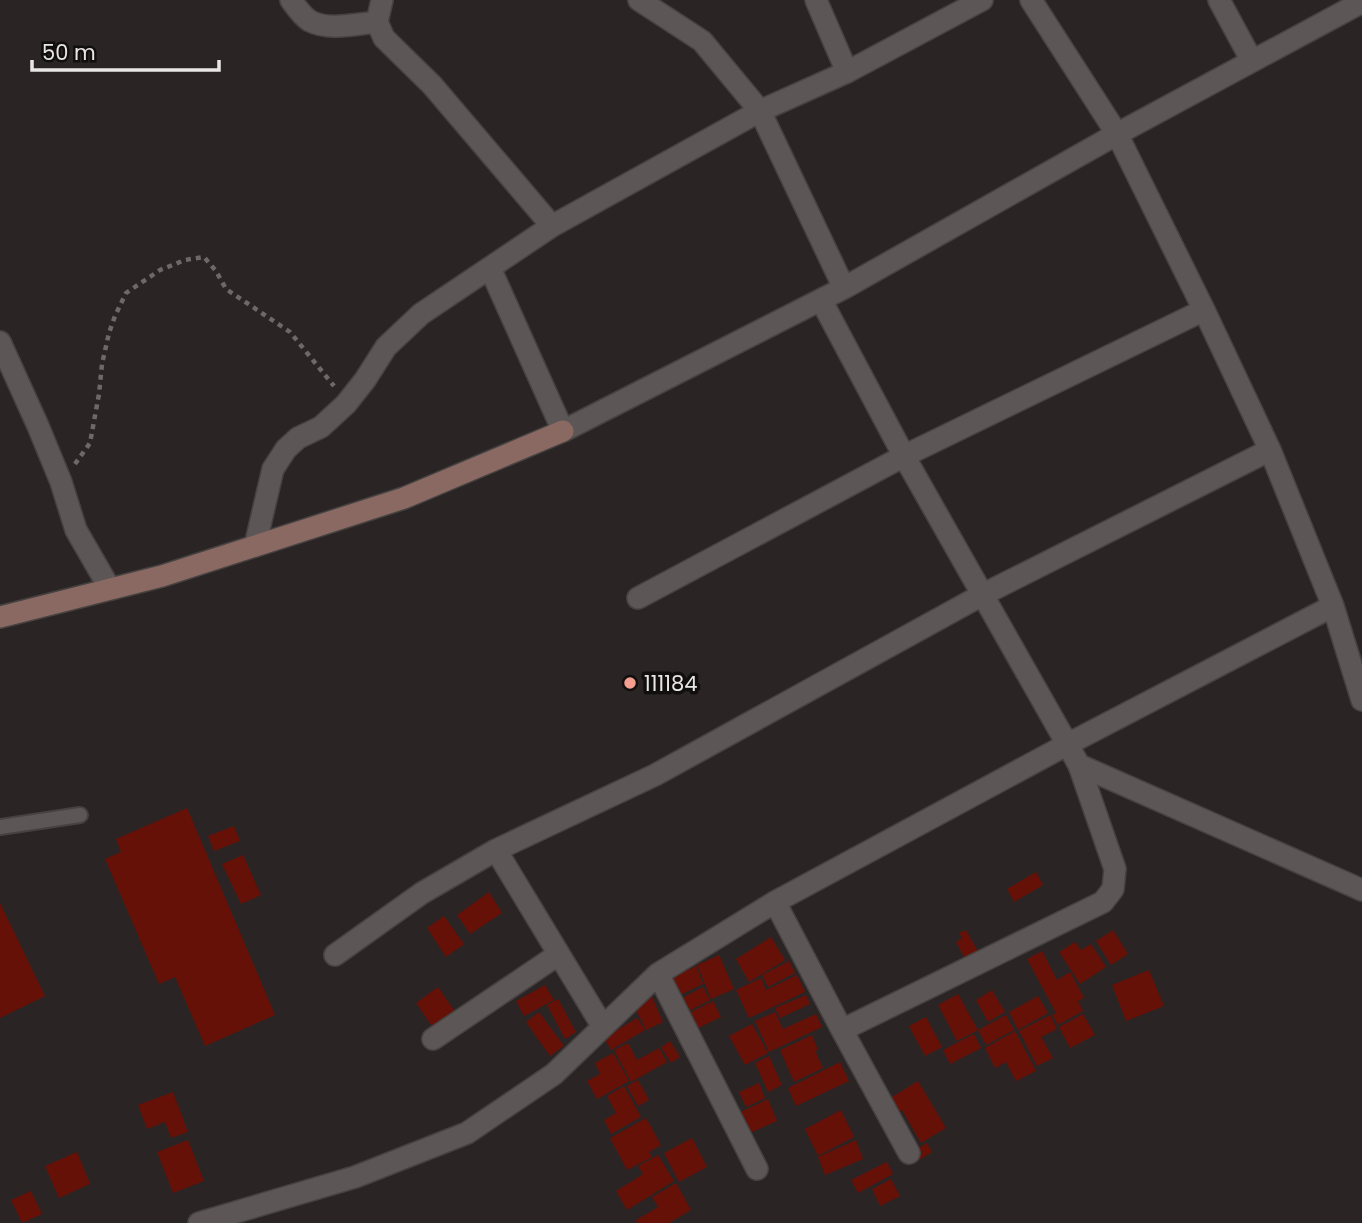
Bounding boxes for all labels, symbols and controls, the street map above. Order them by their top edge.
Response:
scale bar [32,28,219,72]
text: 50 m [42,38,96,67]
place label: 111184 [644,669,697,698]
marker: 111184 [622,675,638,691]

